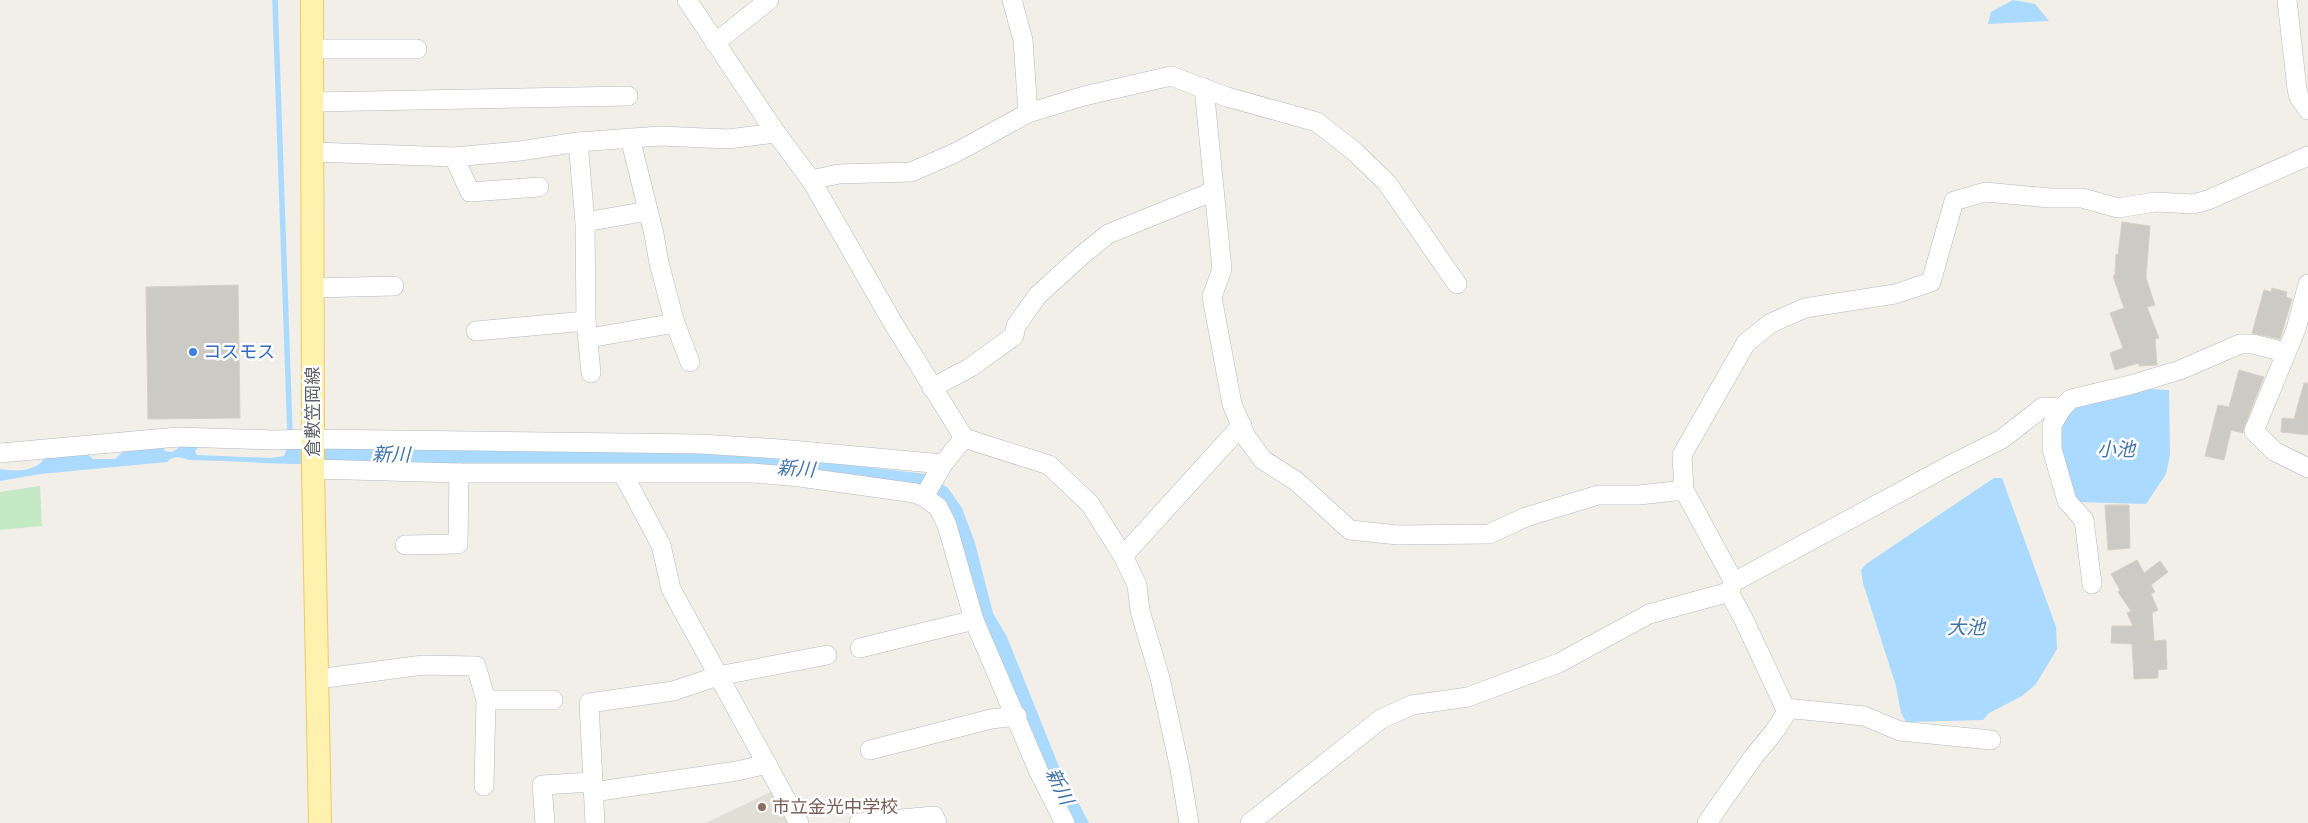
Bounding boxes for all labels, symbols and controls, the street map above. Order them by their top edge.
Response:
place label: コスモス [203,340,275,365]
marker: コスモス [187,346,199,358]
street label: 倉敷笠岡線 [301,367,326,457]
water label: 小池 [2097,437,2137,464]
water label: 新川 [372,442,412,469]
water label: 新川 [776,455,818,484]
water label: 大池 [1947,615,1987,642]
water label: 新川 [1038,764,1080,811]
place label: 市立金光中学校 [772,795,898,820]
marker: 市立金光中学校 [756,801,768,813]

